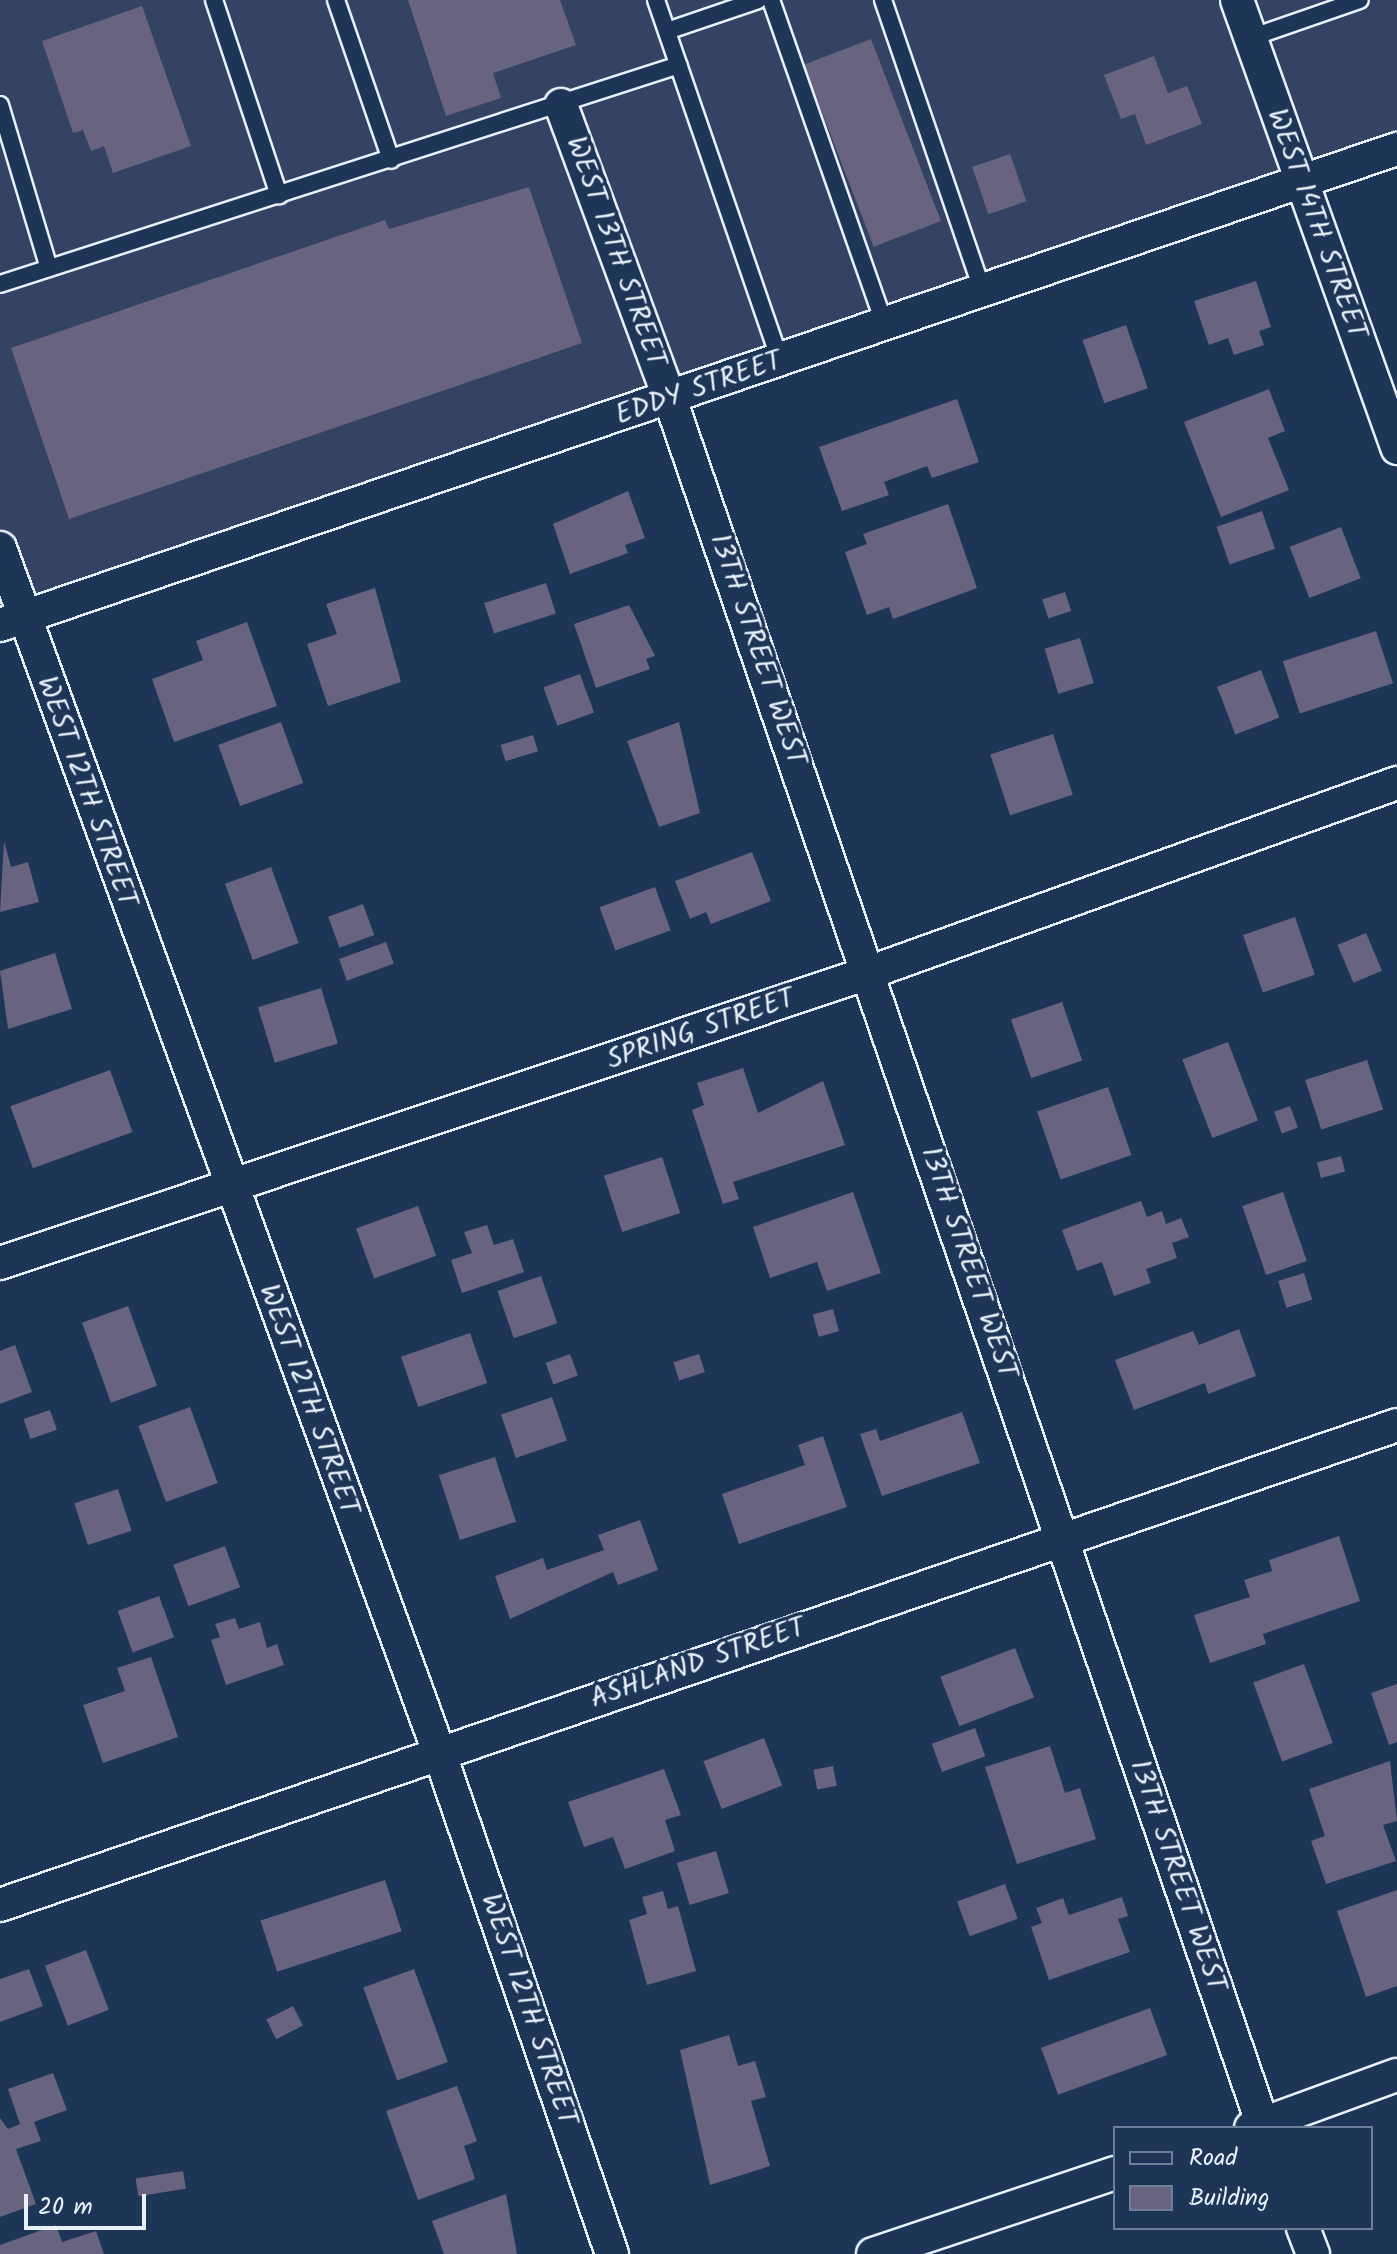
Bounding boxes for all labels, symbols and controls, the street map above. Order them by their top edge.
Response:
street label: WEST 14TH STREET [1259,104,1373,344]
street label: WEST 13TH STREET [558,132,672,372]
street label: EDDY STREET [611,345,787,433]
street label: 13TH STREET WEST [702,530,812,770]
street label: WEST 12TH STREET [29,672,143,912]
street label: SPRING STREET [603,982,799,1078]
street label: 13TH STREET WEST [913,1143,1023,1383]
street label: WEST 12TH STREET [251,1280,365,1520]
street label: ASHLAND STREET [586,1611,810,1717]
street label: 13TH STREET WEST [1122,1756,1232,1996]
street label: WEST 12TH STREET [473,1889,583,2131]
legend [1113,2126,1373,2230]
text: Road [1189,2139,1237,2178]
scale bar [28,2178,150,2228]
text: Building [1189,2179,1269,2218]
text: 20 m [38,2188,93,2227]

